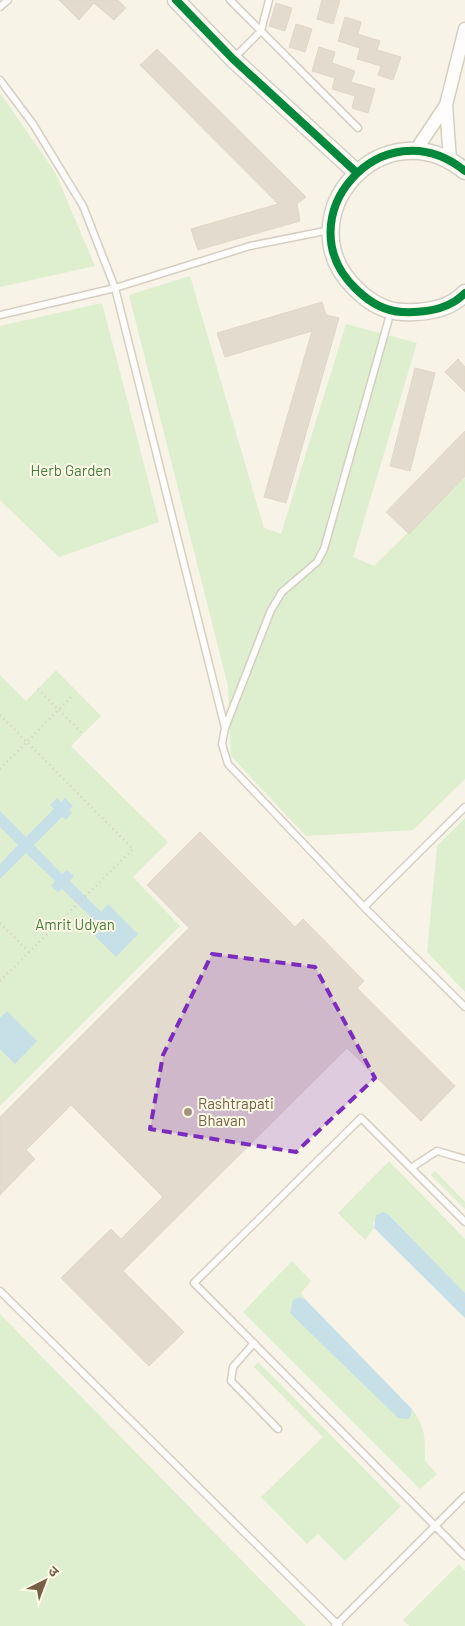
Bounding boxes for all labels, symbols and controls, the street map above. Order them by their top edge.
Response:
park label: Herb Garden [31,461,111,479]
park label: Amrit Udyan [35,915,115,933]
place label: Rashtrapati Bhavan [198,1094,274,1129]
marker: Rashtrapati Bhavan [182,1106,194,1118]
north arrow [20,1556,70,1606]
text: उ [45,1562,63,1581]

